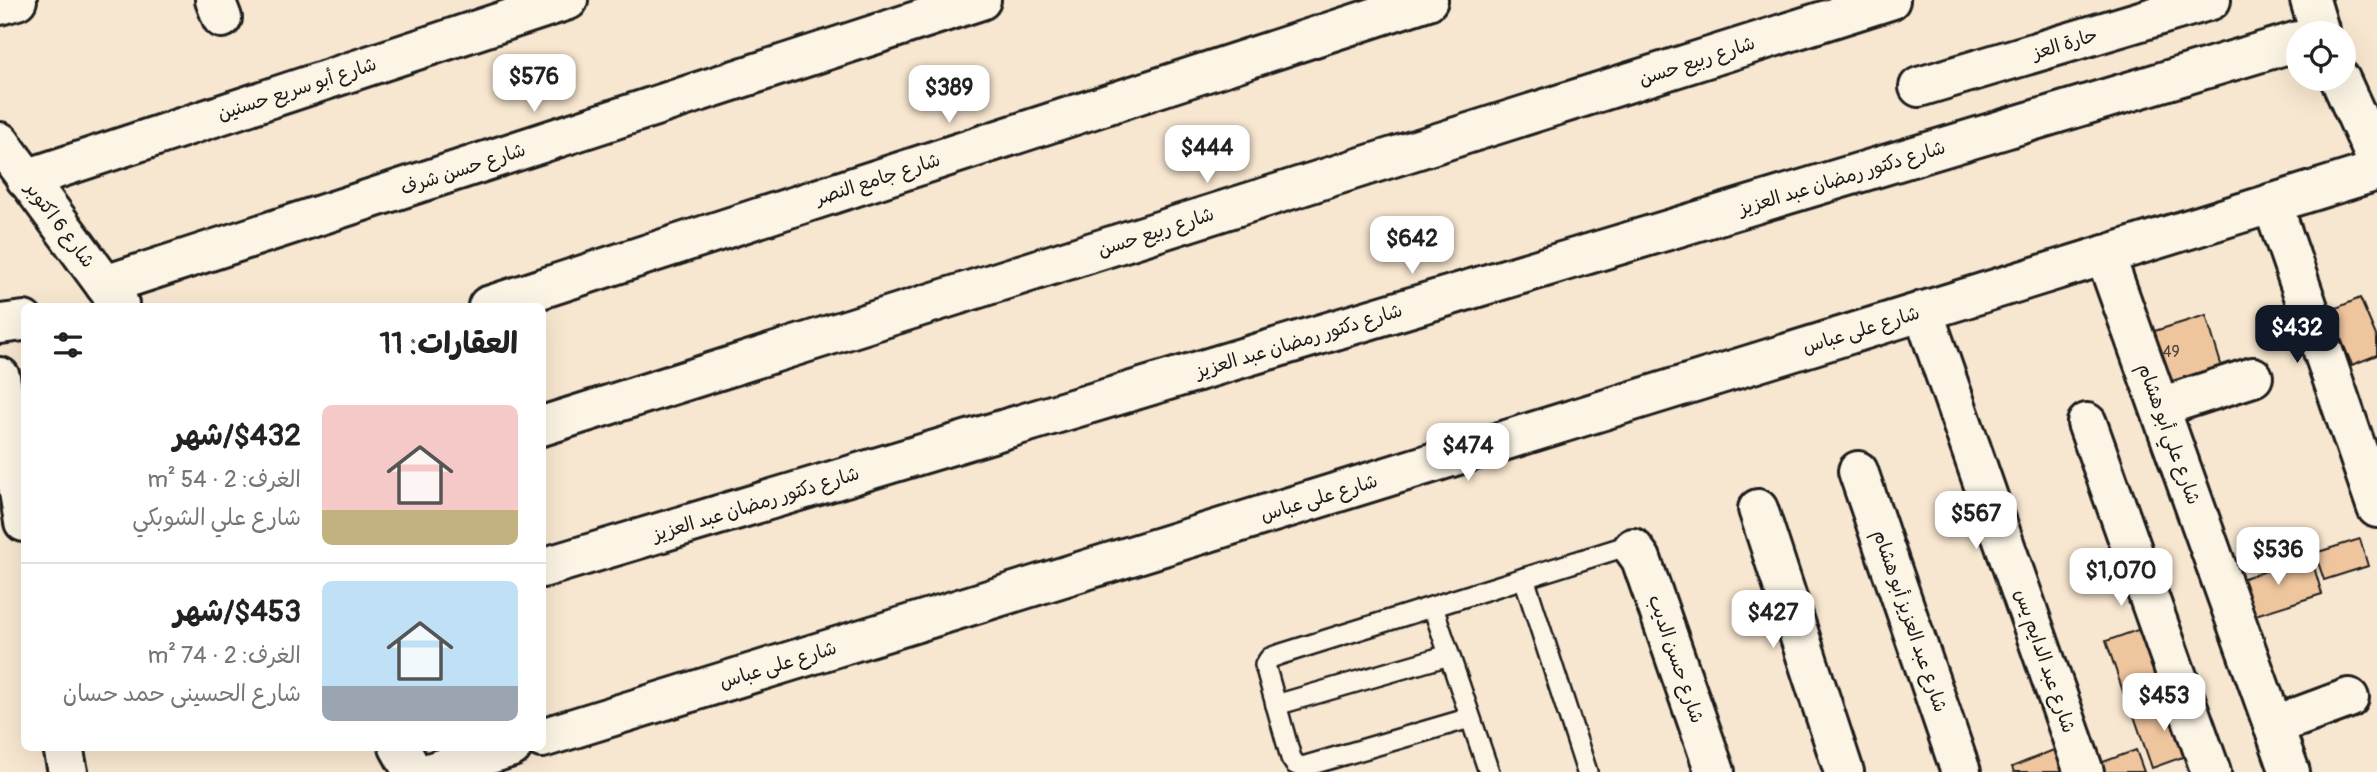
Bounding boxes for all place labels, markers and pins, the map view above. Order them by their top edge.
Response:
pin: $576 [493,54,575,114]
pin: $389 [908,66,990,125]
pin: $444 [1166,125,1248,185]
pin: $642 [1371,216,1453,276]
pin: $432 [2256,306,2338,365]
pin: $474 [1427,424,1509,483]
pin: $567 [1935,491,2017,551]
pin: $536 [2237,528,2319,587]
pin: $1,070 [2064,548,2178,608]
pin: $427 [1732,590,1814,650]
pin: $453 [2123,674,2205,733]

